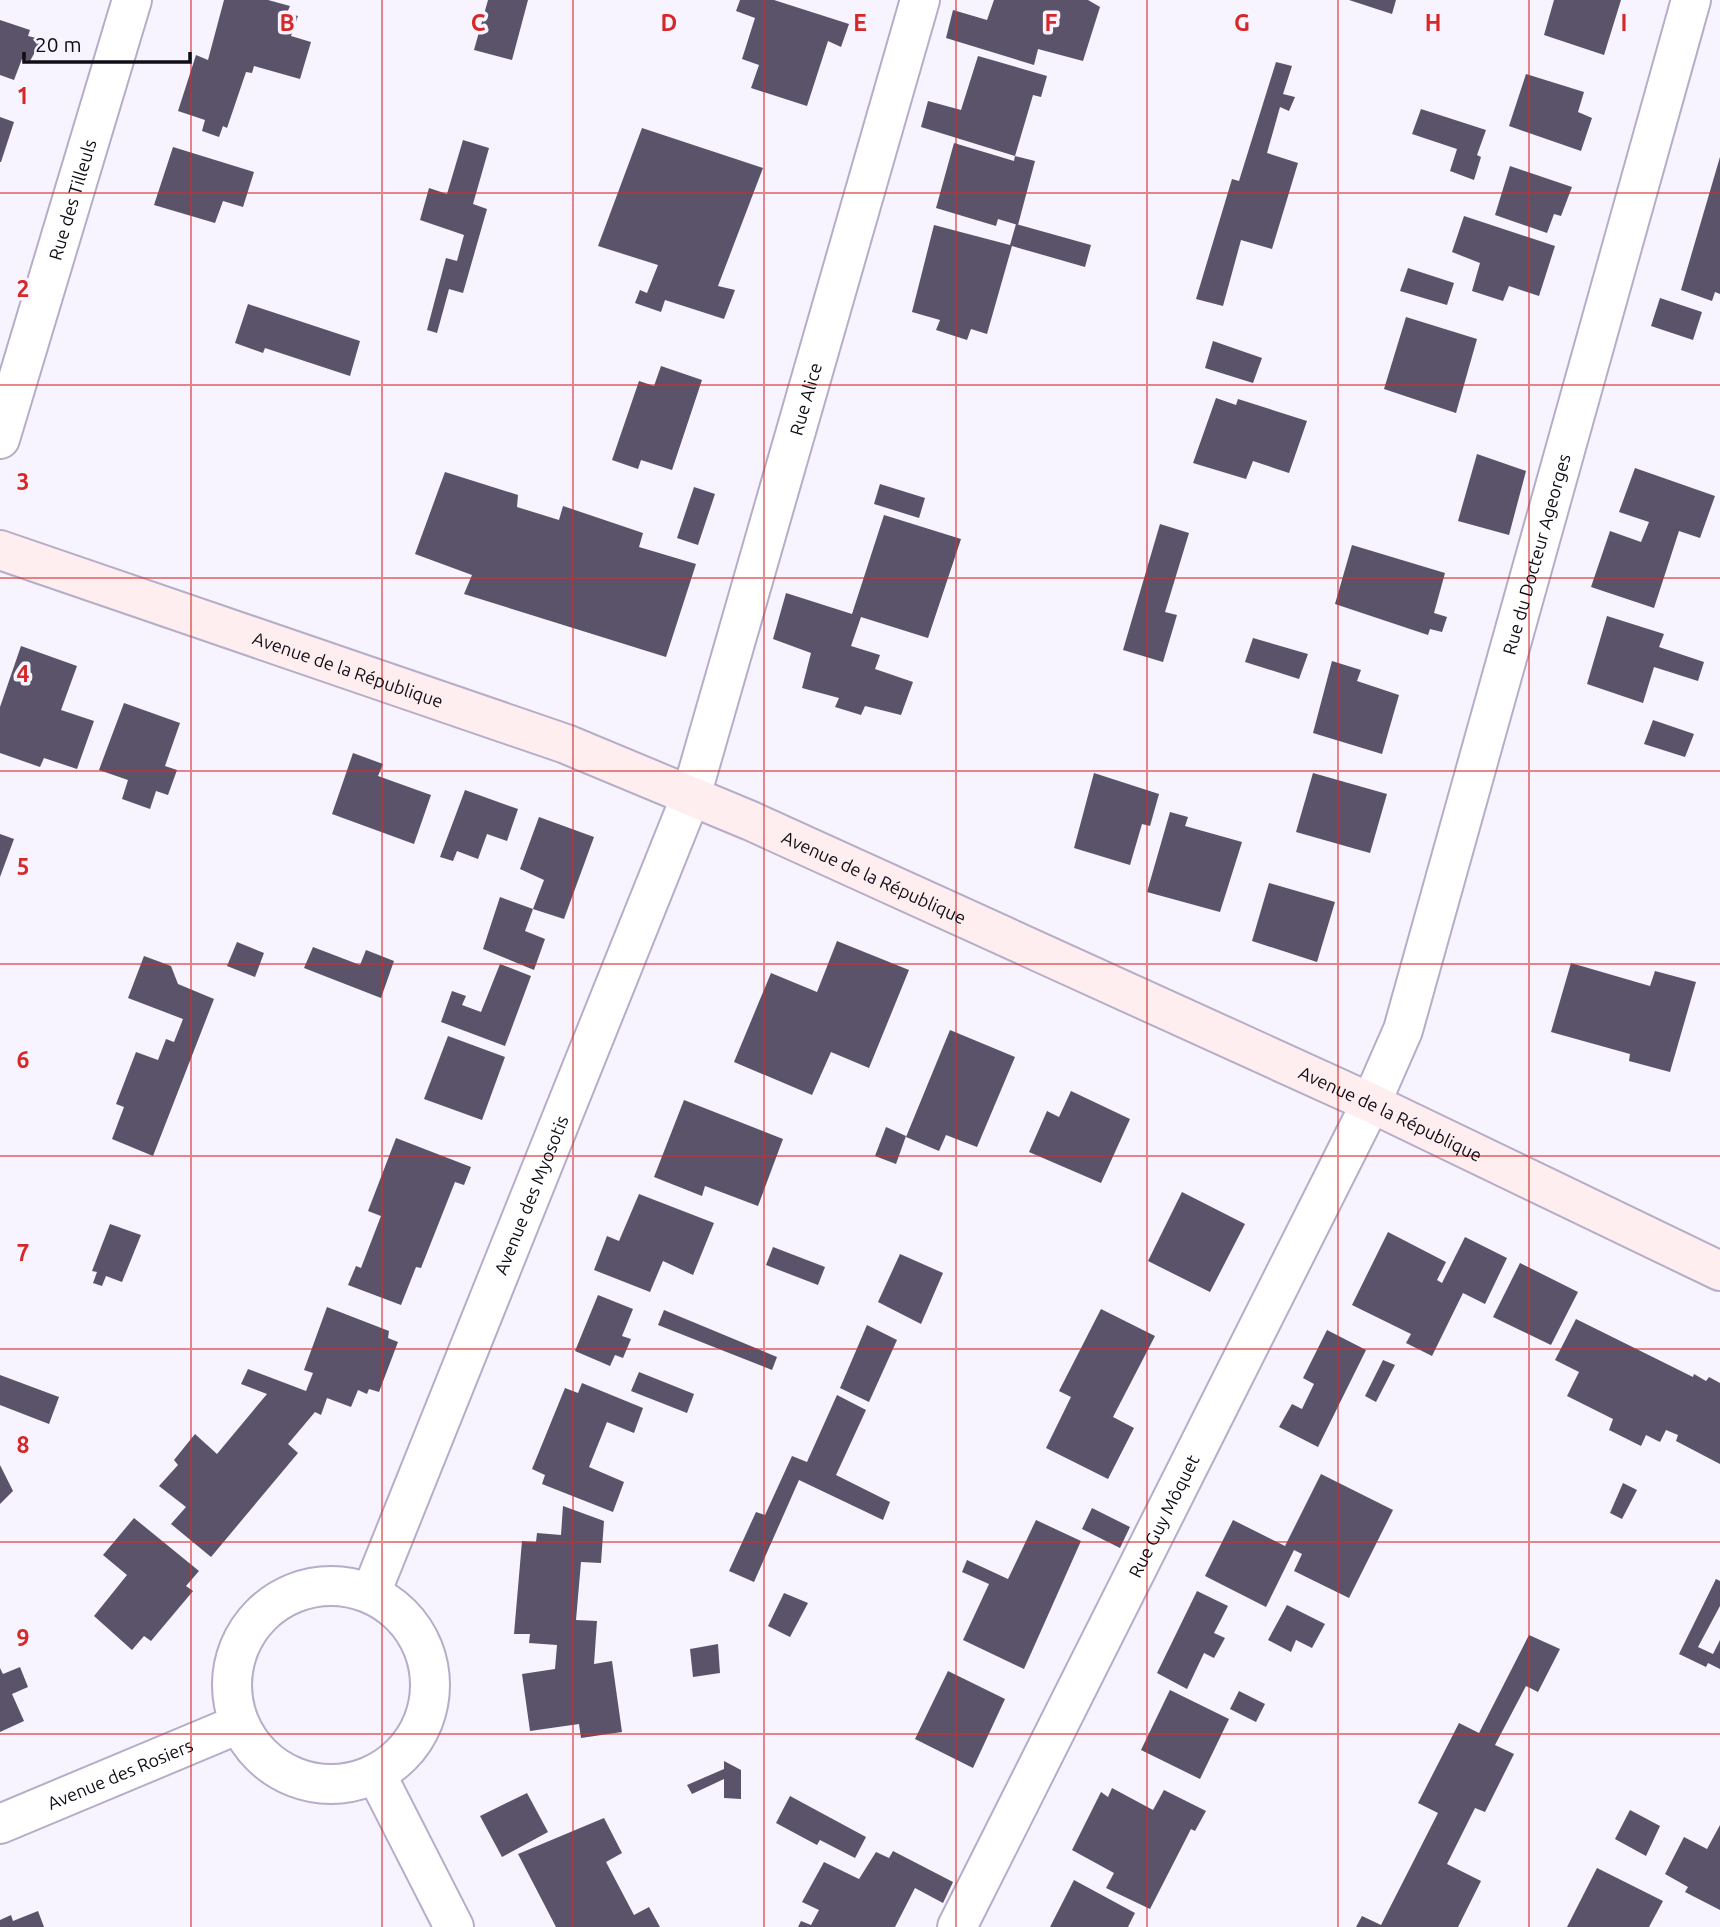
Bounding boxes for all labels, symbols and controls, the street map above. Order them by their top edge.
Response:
text: B [279,10,295,35]
text: C [471,10,486,35]
text: D [661,10,677,35]
text: E [853,10,867,35]
text: F [1045,10,1058,35]
text: G [1234,10,1250,35]
text: H [1425,10,1441,35]
text: I [1621,10,1627,35]
scale bar [24,21,191,65]
text: 20 m [35,32,82,56]
text: 1 [17,83,29,108]
street label: Rue des Tilleuls [44,137,100,262]
text: 2 [17,276,29,301]
street label: Rue Alice [785,360,825,438]
street label: Rue du Docteur Ageorges [1498,451,1574,657]
text: 3 [17,469,29,494]
street label: Avenue de la République [250,627,446,711]
text: 4 [17,661,30,686]
street label: Avenue de la République [779,827,969,927]
text: 5 [17,854,29,879]
text: 6 [17,1047,30,1072]
street label: Avenue de la République [1296,1062,1485,1165]
street label: Avenue des Myosotis [490,1112,572,1277]
text: 7 [17,1240,29,1265]
text: 8 [17,1432,29,1457]
street label: Rue Guy Môquet [1124,1451,1203,1581]
text: 9 [17,1625,29,1650]
street label: Avenue des Rosiers [44,1734,196,1813]

